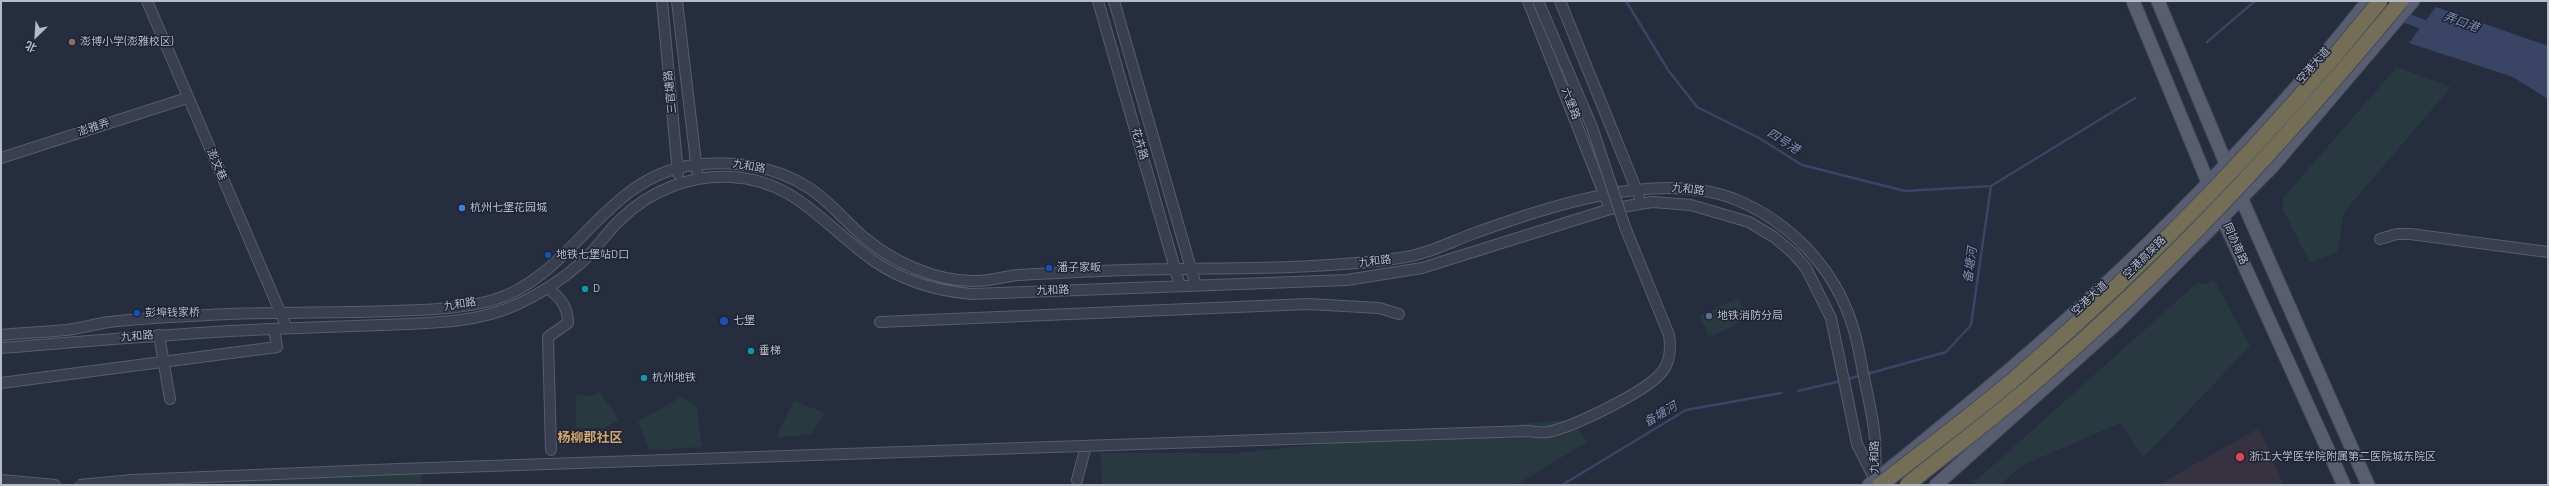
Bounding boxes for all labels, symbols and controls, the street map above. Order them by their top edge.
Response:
water label: 弄口港 [2442,10,2480,36]
north arrow [16,16,56,56]
place label: 澎博小学(澎雅校区) [80,35,174,49]
text: 北 [23,37,39,56]
marker: 澎博小学(澎雅校区) [67,37,77,47]
street label: 空港大道 [2295,45,2333,87]
street label: 三官塘路 [662,69,680,115]
street label: 六堡路 [1558,86,1582,122]
street label: 澎雅弄 [76,117,112,139]
street label: 花卉路 [1128,126,1150,162]
water label: 四号港 [1764,126,1802,158]
street label: 澎文巷 [203,147,229,183]
street label: 九和路 [732,158,766,176]
street label: 九和路 [1671,182,1705,198]
place label: 杭州七堡花园城 [470,201,547,215]
marker: 杭州七堡花园城 [457,203,467,213]
street label: 同协南路 [2220,221,2250,267]
street label: 空港高架路 [2121,234,2169,282]
water label: 备塘河 [1961,246,1981,284]
place label: 地铁七堡站D口 [556,248,629,262]
marker: 地铁七堡站D口 [543,250,553,260]
street label: 九和路 [1358,253,1392,271]
place label: 潘子家畈 [1057,261,1101,275]
marker: 潘子家畈 [1044,263,1054,273]
street label: 空港大道 [2069,279,2111,319]
place label: D [593,282,600,296]
marker: D [580,284,590,294]
street label: 九和路 [1036,284,1070,298]
street label: 九和路 [443,296,477,314]
place label: 彭埠钱家桥 [145,306,200,320]
marker: 彭埠钱家桥 [132,308,142,318]
place label: 地铁消防分局 [1717,309,1783,323]
marker: 地铁消防分局 [1704,311,1714,321]
place label: 七堡 [733,314,755,328]
marker: 七堡 [718,315,730,327]
street label: 九和路 [120,329,154,345]
place label: 垂梯 [759,344,781,358]
marker: 垂梯 [746,346,756,356]
place label: 杭州地铁 [652,371,696,385]
marker: 杭州地铁 [639,373,649,383]
water label: 备塘河 [1642,400,1680,430]
district label: 杨柳郡社区 [558,431,622,447]
street label: 九和路 [1868,441,1882,473]
place label: 浙江大学医学院附属第二医院城东院区 [2249,450,2436,464]
marker: 浙江大学医学院附属第二医院城东院区 [2234,451,2246,463]

